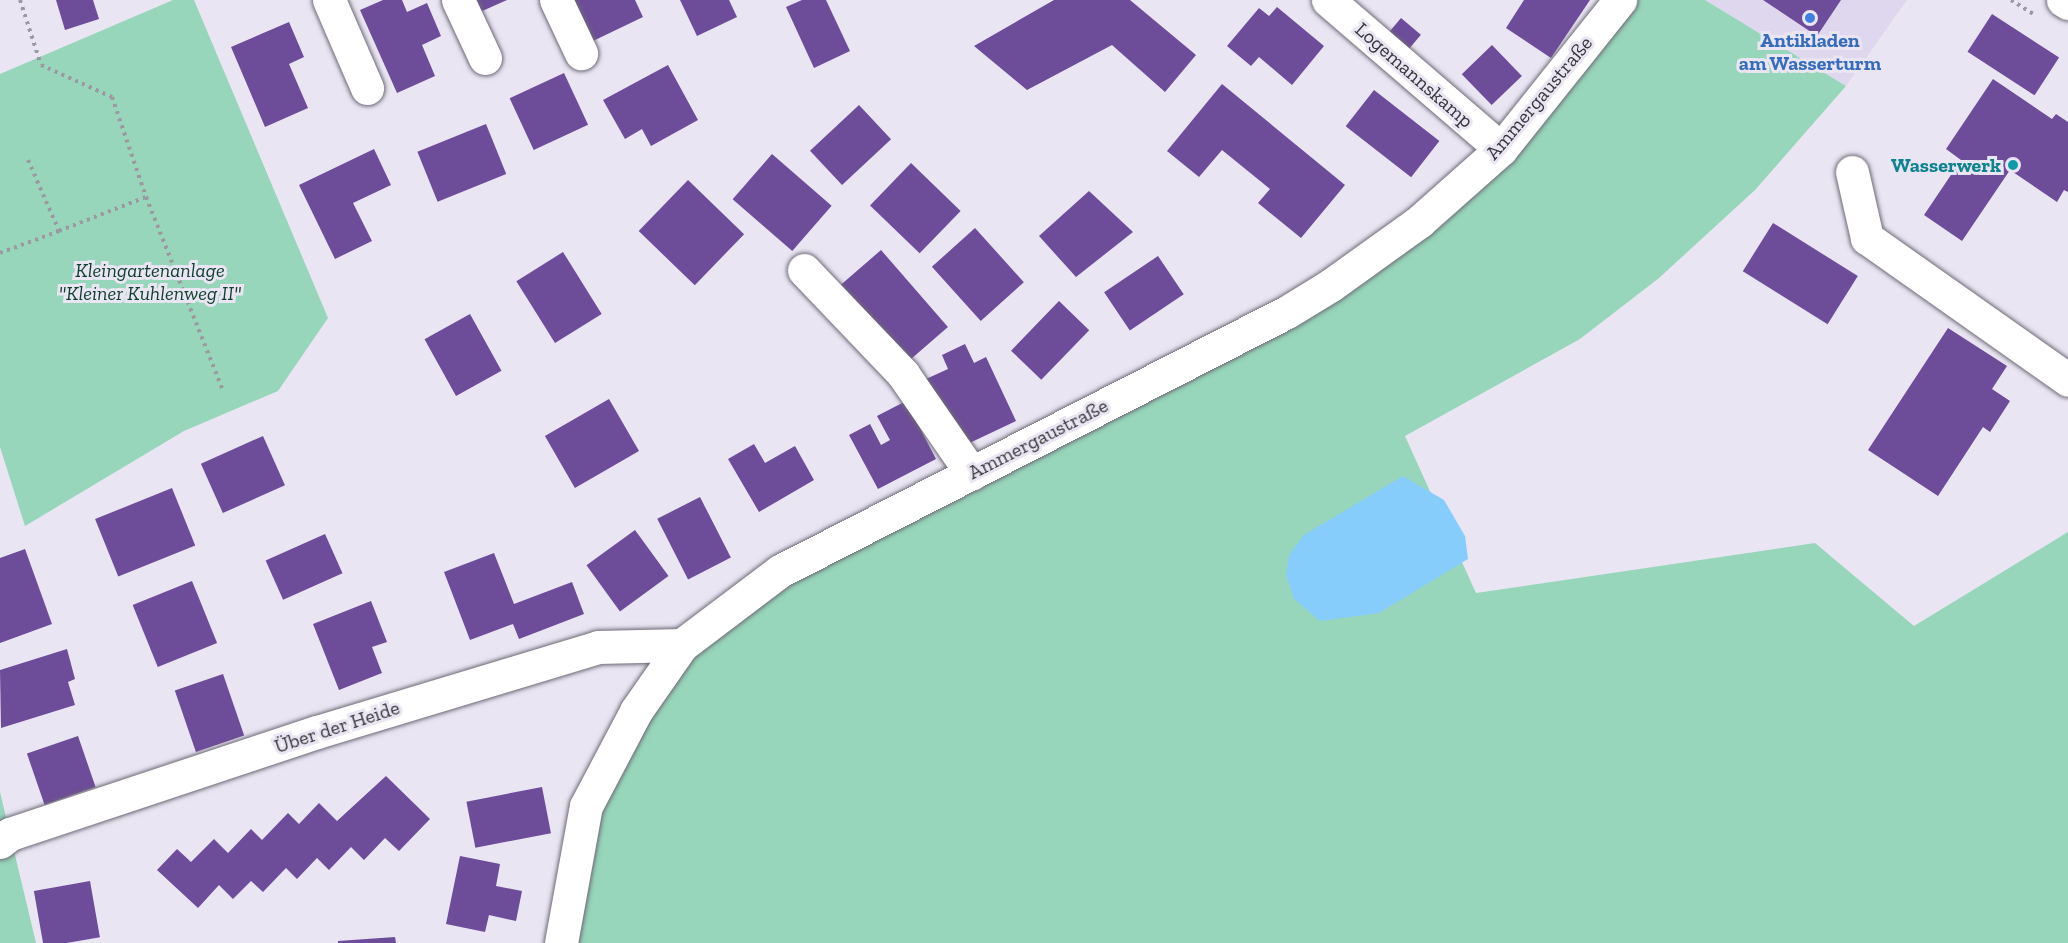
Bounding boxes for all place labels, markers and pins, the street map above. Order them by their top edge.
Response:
marker: Antikladen am Wasserturm [1803,11,1817,25]
place label: Antikladen am Wasserturm [1738,28,1882,75]
place label: Wasserwerk [1891,153,2001,177]
marker: Wasserwerk [2006,158,2020,172]

